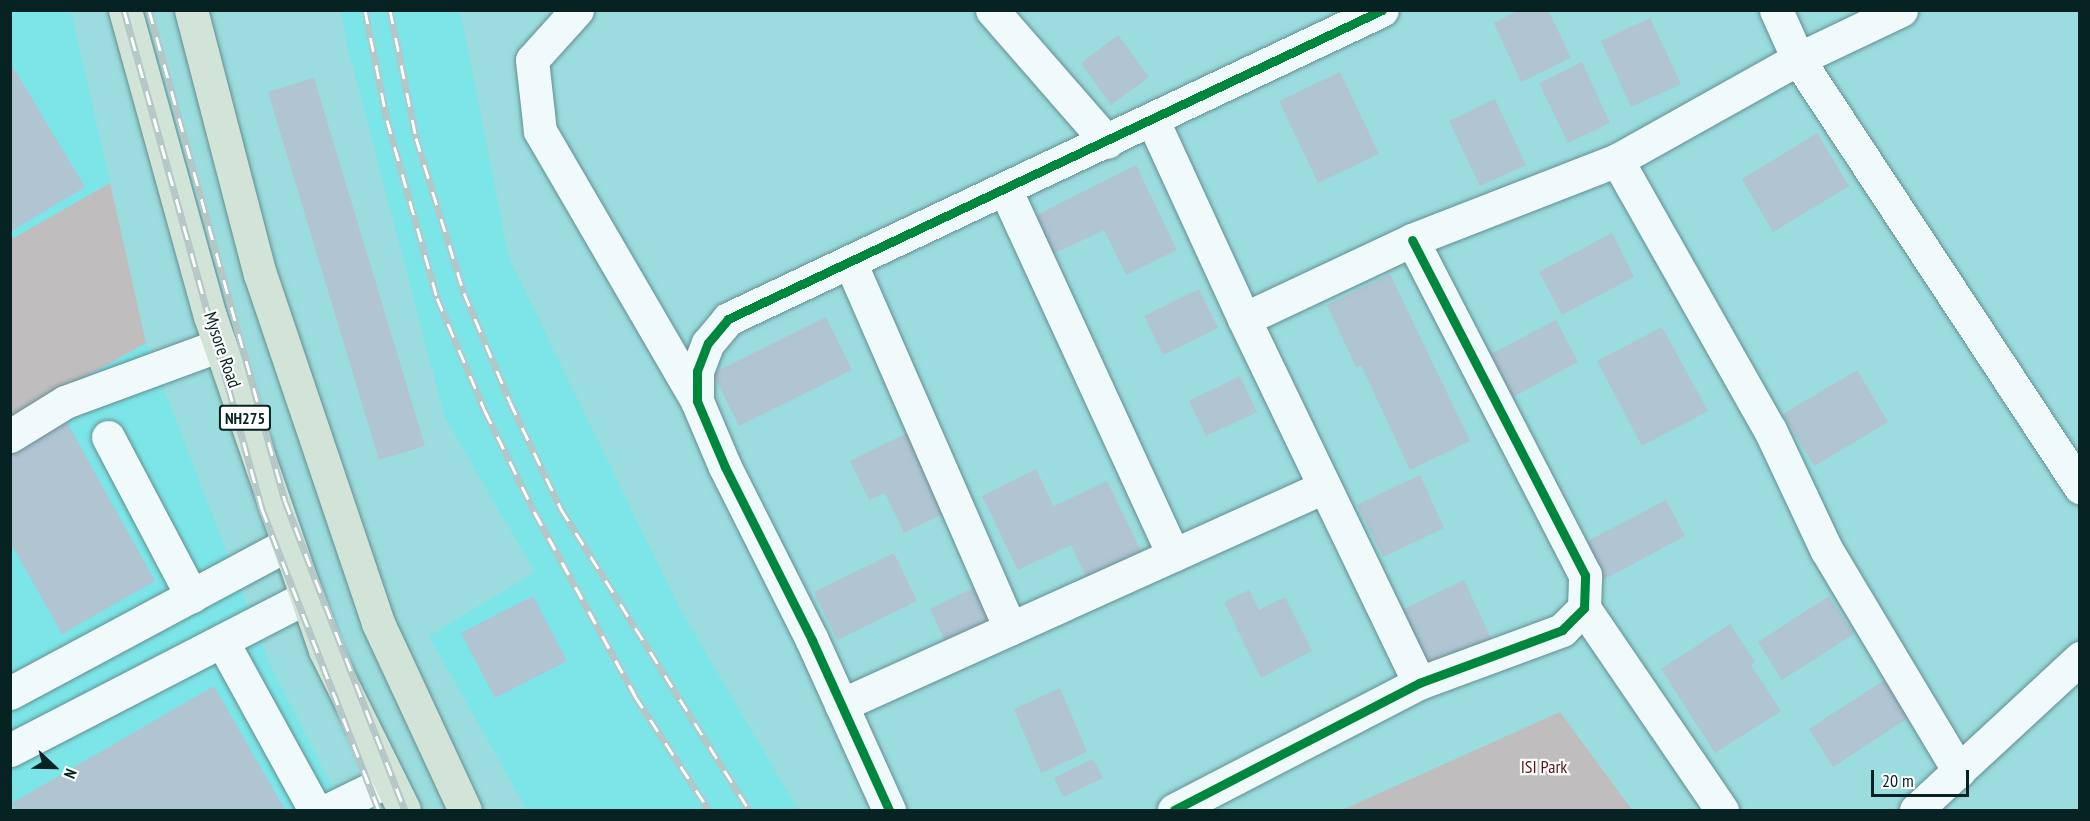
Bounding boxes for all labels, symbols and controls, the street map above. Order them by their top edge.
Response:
street label: Mysore Road [199,309,245,391]
road number: NH275 [218,405,272,431]
north arrow [24,737,84,797]
park label: ISI Park [1521,756,1567,778]
scale bar [1874,758,1972,796]
text: N [60,766,82,781]
text: 20 m [1882,769,1914,792]

